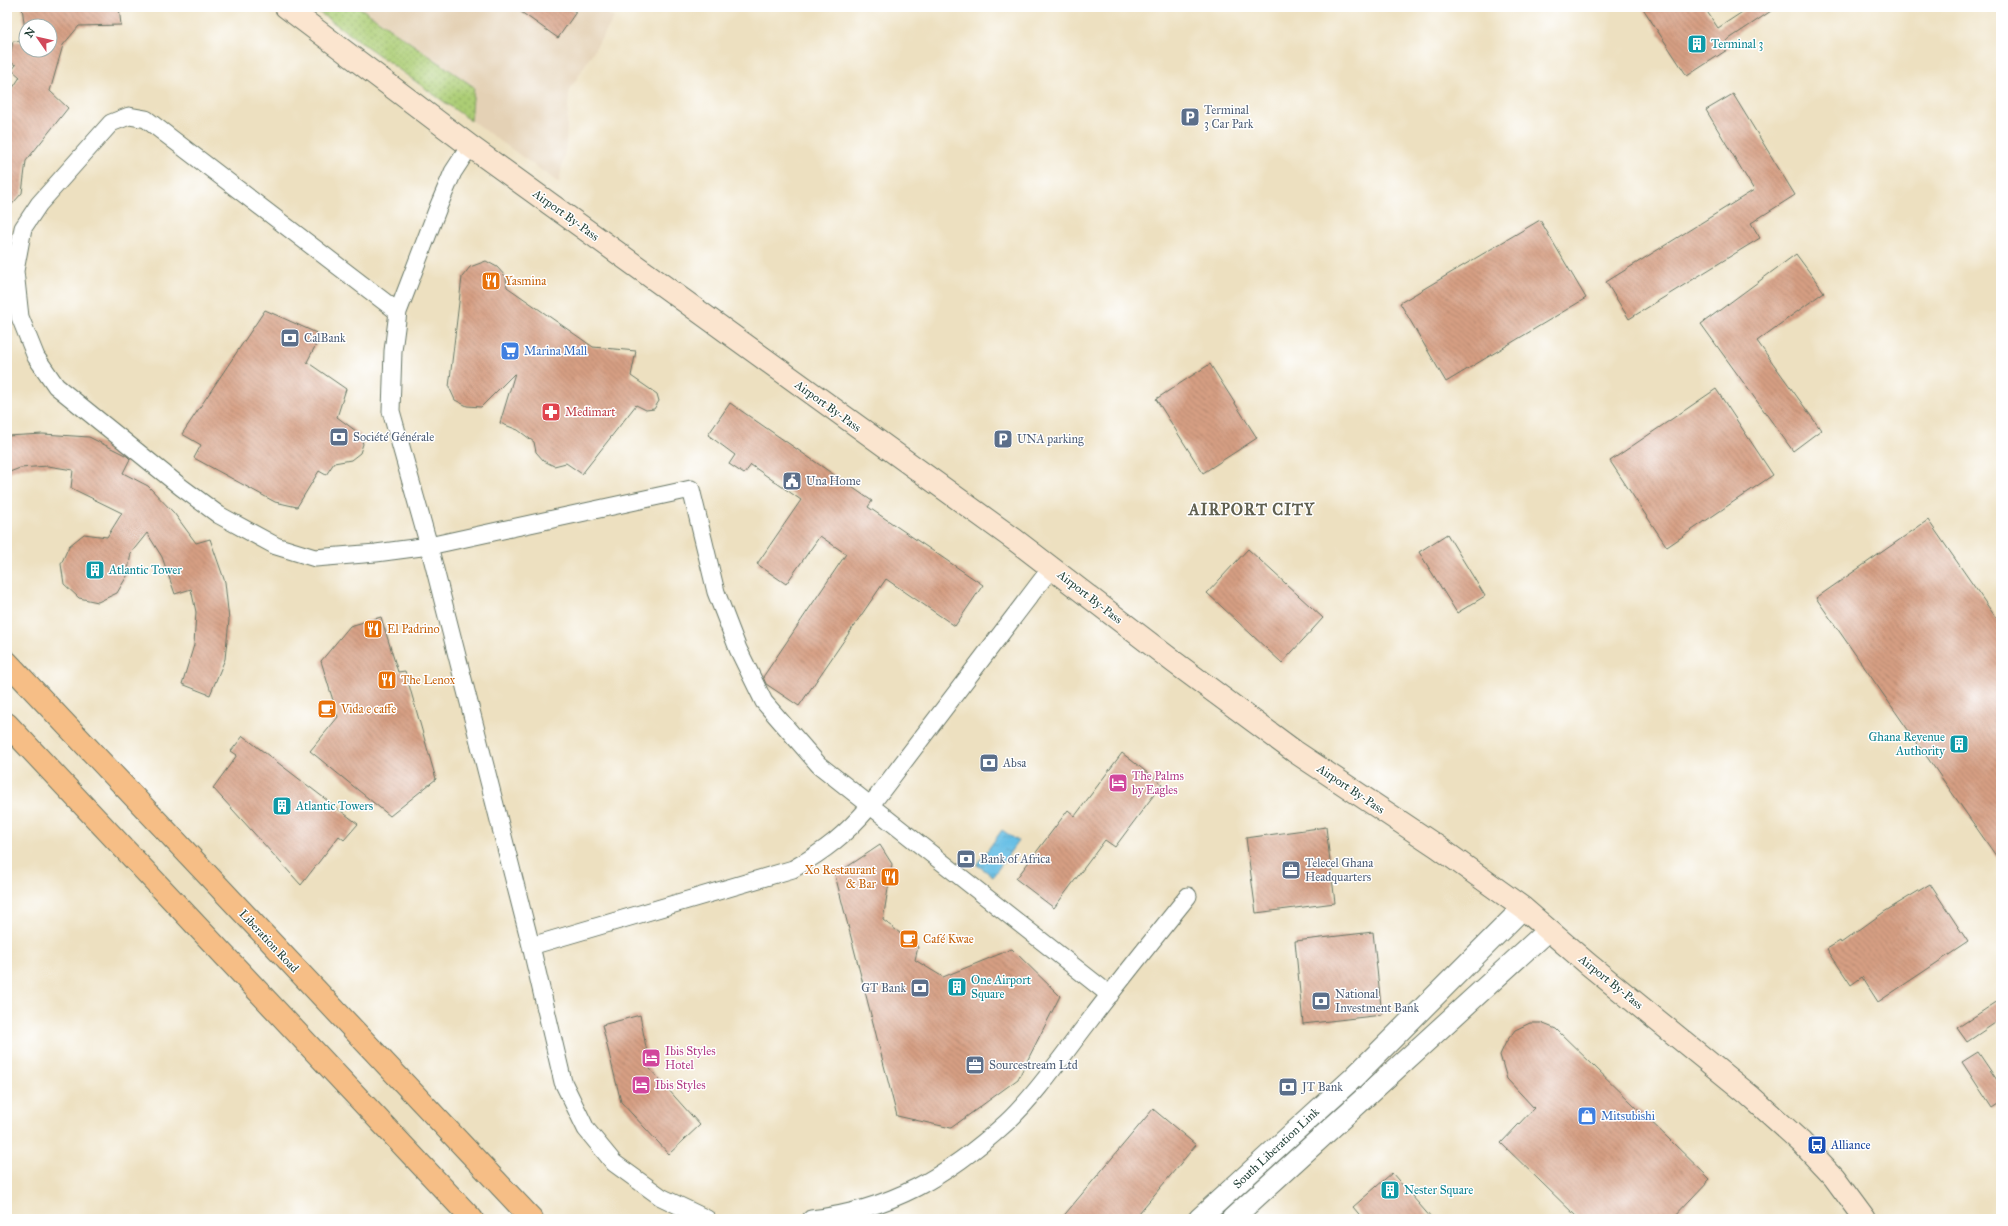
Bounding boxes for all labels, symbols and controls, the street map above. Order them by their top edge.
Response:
north arrow [18,18,58,58]
text: N [22,25,38,40]
building icon: Terminal 3 [1686,33,1708,55]
place label: Terminal 3 [1711,37,1764,51]
place label: Terminal 3 Car Park [1204,103,1254,131]
parking icon: Terminal 3 Car Park [1179,106,1201,128]
street label: Airport By-Pass [529,186,602,244]
restaurant icon: Yasmina [480,270,502,292]
place label: Yasmina [505,274,547,288]
bank icon: CalBank [279,327,301,349]
place label: CalBank [304,331,346,345]
supermarket icon: Marina Mall [499,340,521,362]
place label: Marina Mall [524,344,588,358]
street label: Airport By-Pass [791,377,864,435]
pharmacy icon: Medimart [540,401,562,423]
place label: Medimart [565,405,616,419]
bank icon: Société Générale [328,426,350,448]
parking icon: UNA parking [992,428,1014,450]
place label: Société Générale [353,430,434,444]
place label: UNA parking [1017,432,1084,447]
public building icon: Una Home [781,470,803,492]
place label: Una Home [806,474,861,488]
district label: AIRPORT CITY [1188,500,1315,519]
building icon: Atlantic Tower [84,559,106,581]
place label: Atlantic Tower [108,563,182,577]
street label: Airport By-Pass [1054,567,1125,627]
restaurant icon: El Padrino [362,618,384,640]
place label: El Padrino [387,622,440,636]
restaurant icon: The Lenox [376,669,398,691]
place label: The Lenox [401,673,456,687]
cafe icon: Vida e caffe [316,698,338,720]
place label: Vida e caffe [340,702,396,716]
place label: Ghana Revenue Authority [1869,730,1945,758]
building icon: Ghana Revenue Authority [1948,733,1970,755]
bank icon: Absa [978,752,1000,774]
place label: Absa [1002,756,1027,770]
street label: Airport By-Pass [1314,761,1387,817]
place label: The Palms by Eagles [1132,769,1184,798]
hotel icon: The Palms by Eagles [1107,772,1129,794]
building icon: Atlantic Towers [271,795,293,817]
place label: Atlantic Towers [295,799,373,813]
bank icon: Bank of Africa [955,848,977,870]
place label: Bank of Africa [980,852,1051,866]
place label: Telecel Ghana Headquarters [1305,856,1374,885]
office icon: Telecel Ghana Headquarters [1280,859,1302,881]
place label: Xo Restaurant & Bar [805,863,877,891]
restaurant icon: Xo Restaurant & Bar [879,866,901,888]
street label: Liberation Road [236,907,302,975]
cafe icon: Café Kwae [898,928,920,950]
place label: Café Kwae [923,932,974,946]
street label: Airport By-Pass [1575,951,1646,1012]
place label: One Airport Square [971,973,1032,1002]
building icon: One Airport Square [946,976,968,998]
bank icon: GT Bank [909,977,931,999]
place label: GT Bank [861,981,906,995]
place label: National Investment Bank [1335,987,1419,1015]
bank icon: National Investment Bank [1310,990,1332,1012]
place label: Ibis Styles Hotel [665,1044,716,1072]
hotel icon: Ibis Styles Hotel [640,1047,662,1069]
office icon: Sourcestream Ltd [964,1054,986,1076]
place label: Sourcestream Ltd [989,1058,1078,1072]
hotel icon: Ibis Styles [630,1074,652,1096]
bank icon: JT Bank [1277,1076,1299,1098]
place label: Ibis Styles [655,1078,706,1092]
place label: JT Bank [1300,1080,1343,1095]
street label: South Liberation Link [1230,1104,1322,1191]
shop icon: Mitsubishi [1576,1105,1598,1127]
place label: Mitsubishi [1601,1109,1656,1123]
bus stop icon: Alliance [1806,1134,1828,1156]
place label: Alliance [1830,1138,1871,1152]
building icon: Nester Square [1379,1179,1401,1201]
place label: Nester Square [1404,1183,1473,1198]

